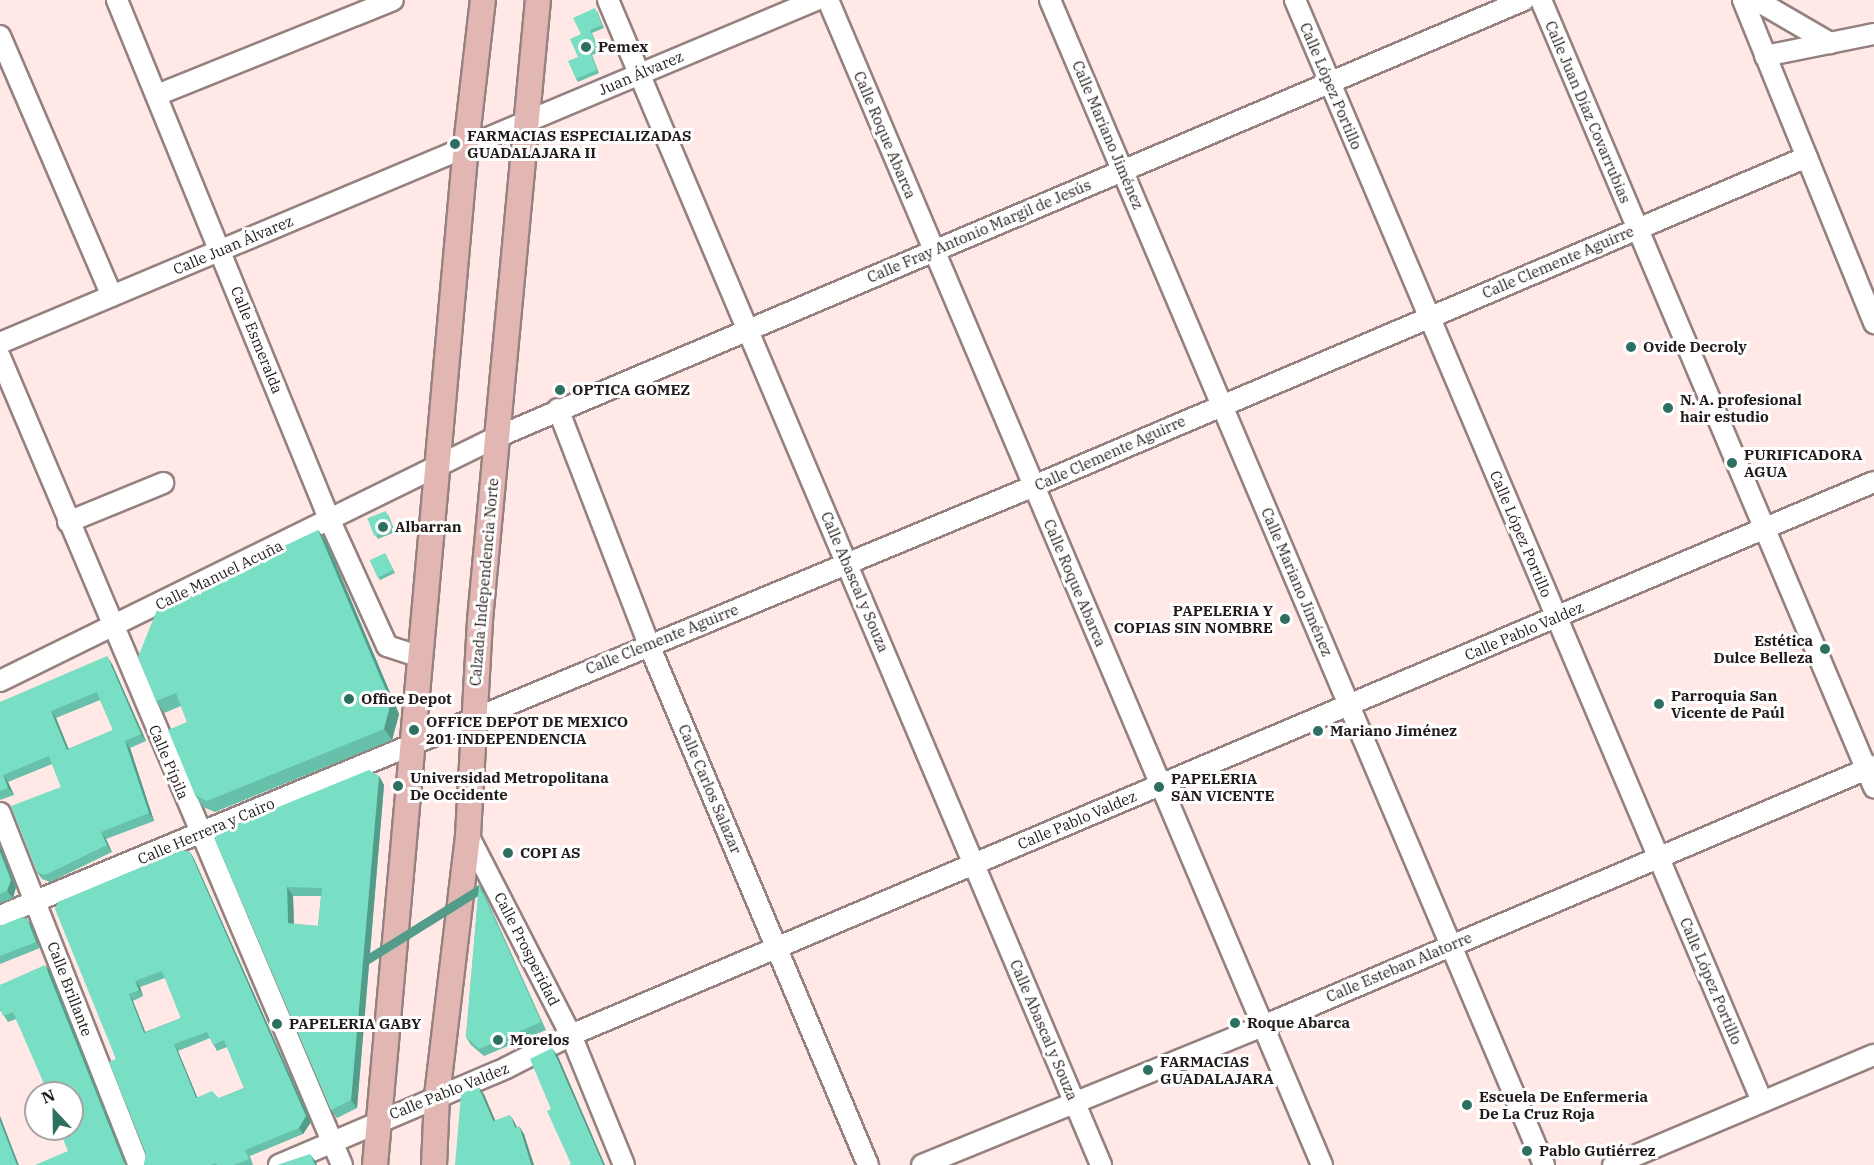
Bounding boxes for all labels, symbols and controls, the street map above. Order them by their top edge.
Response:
street label: Calle Juan Díaz Covarrubias [1541,18,1635,206]
street label: Calle López Portillo [1296,20,1366,152]
place label: Pemex [598,38,648,56]
marker: Pemex [579,40,593,54]
street label: Juan Álvarez [596,47,686,99]
street label: Calle Mariano Jiménez [1069,58,1147,212]
street label: Calle Roque Abarca [850,69,920,201]
place label: FARMACIAS ESPECIALIZADAS GUADALAJARA II [467,126,691,161]
marker: FARMACIAS ESPECIALIZADAS GUADALAJARA II [448,137,462,151]
street label: Calle Fray Antonio Margil de Jesús [864,176,1094,286]
street label: Calle Juan Álvarez [170,212,296,278]
street label: Calle Clemente Aguirre [1479,222,1637,302]
street label: Calle Esmeralda [227,284,287,396]
place label: Ovide Decroly [1643,338,1747,356]
marker: Ovide Decroly [1624,340,1638,354]
place label: OPTICA GOMEZ [572,381,690,399]
marker: OPTICA GOMEZ [553,383,567,397]
place label: N. A. profesional hair estudio [1680,390,1802,425]
marker: N. A. profesional hair estudio [1661,401,1675,415]
street label: Calle Clemente Aguirre [1032,412,1188,494]
place label: PURIFICADORA AGUA [1744,445,1862,480]
marker: PURIFICADORA AGUA [1725,456,1739,470]
street label: Calle López Portillo [1486,468,1556,600]
street label: Calzada Independencia Norte [466,477,502,687]
street label: Calle Mariano Jiménez [1258,505,1336,659]
street label: Calle Abascal y Souza [817,509,893,655]
street label: Calle Roque Abarca [1040,517,1110,649]
place label: Albarran [395,518,462,536]
marker: Albarran [376,520,390,534]
street label: Calle Manuel Acuña [152,536,286,614]
street label: Calle Pablo Valdez [1462,598,1586,664]
street label: Calle Clemente Aguirre [583,600,741,678]
place label: PAPELERIA Y COPIAS SIN NOMBRE [1114,601,1273,636]
marker: PAPELERIA Y COPIAS SIN NOMBRE [1278,612,1292,626]
place label: Estética Dulce Belleza [1714,631,1813,666]
marker: Estética Dulce Belleza [1818,642,1832,656]
place label: Parroquia San Vicente de Paúl [1671,686,1785,721]
place label: Office Depot [361,690,452,708]
marker: Office Depot [342,692,356,706]
marker: Parroquia San Vicente de Paúl [1652,697,1666,711]
place label: OFFICE DEPOT DE MEXICO 201 INDEPENDENCIA [426,712,628,747]
street label: Calle Pípila [145,722,193,802]
street label: Calle Carlos Salazar [675,722,745,856]
place label: Mariano Jiménez [1330,722,1457,740]
marker: OFFICE DEPOT DE MEXICO 201 INDEPENDENCIA [407,723,421,737]
marker: Mariano Jiménez [1311,724,1325,738]
place label: Universidad Metropolitana De Occidente [410,768,609,803]
place label: PAPELERIA SAN VICENTE [1171,769,1274,804]
marker: Universidad Metropolitana De Occidente [391,779,405,793]
marker: PAPELERIA SAN VICENTE [1152,780,1166,794]
street label: Calle Pablo Valdez [1015,787,1139,853]
street label: Calle Herrera y Cairo [135,794,277,868]
place label: COPI AS [520,844,581,862]
marker: COPI AS [501,846,515,860]
street label: Calle Prosperidad [491,889,563,1009]
street label: Calle López Portillo [1676,915,1746,1047]
street label: Calle Esteban Alatorre [1323,928,1475,1006]
street label: Calle Brillante [44,939,96,1039]
street label: Calle Abascal y Souza [1006,957,1082,1103]
place label: Roque Abarca [1247,1014,1350,1032]
place label: PAPELERIA GABY [289,1015,421,1033]
marker: Roque Abarca [1228,1016,1242,1030]
marker: PAPELERIA GABY [270,1017,284,1031]
place label: Morelos [510,1031,569,1049]
marker: Morelos [491,1033,505,1047]
place label: FARMACIAS GUADALAJARA [1160,1052,1274,1087]
street label: Calle Pablo Valdez [387,1059,511,1123]
marker: FARMACIAS GUADALAJARA [1141,1063,1155,1077]
north arrow [24,1081,84,1141]
text: N [38,1085,58,1108]
place label: Escuela De Enfermeria De La Cruz Roja [1479,1087,1648,1122]
marker: Escuela De Enfermeria De La Cruz Roja [1460,1098,1474,1112]
place label: Pablo Gutiérrez [1539,1142,1656,1160]
marker: Pablo Gutiérrez [1520,1144,1534,1158]

